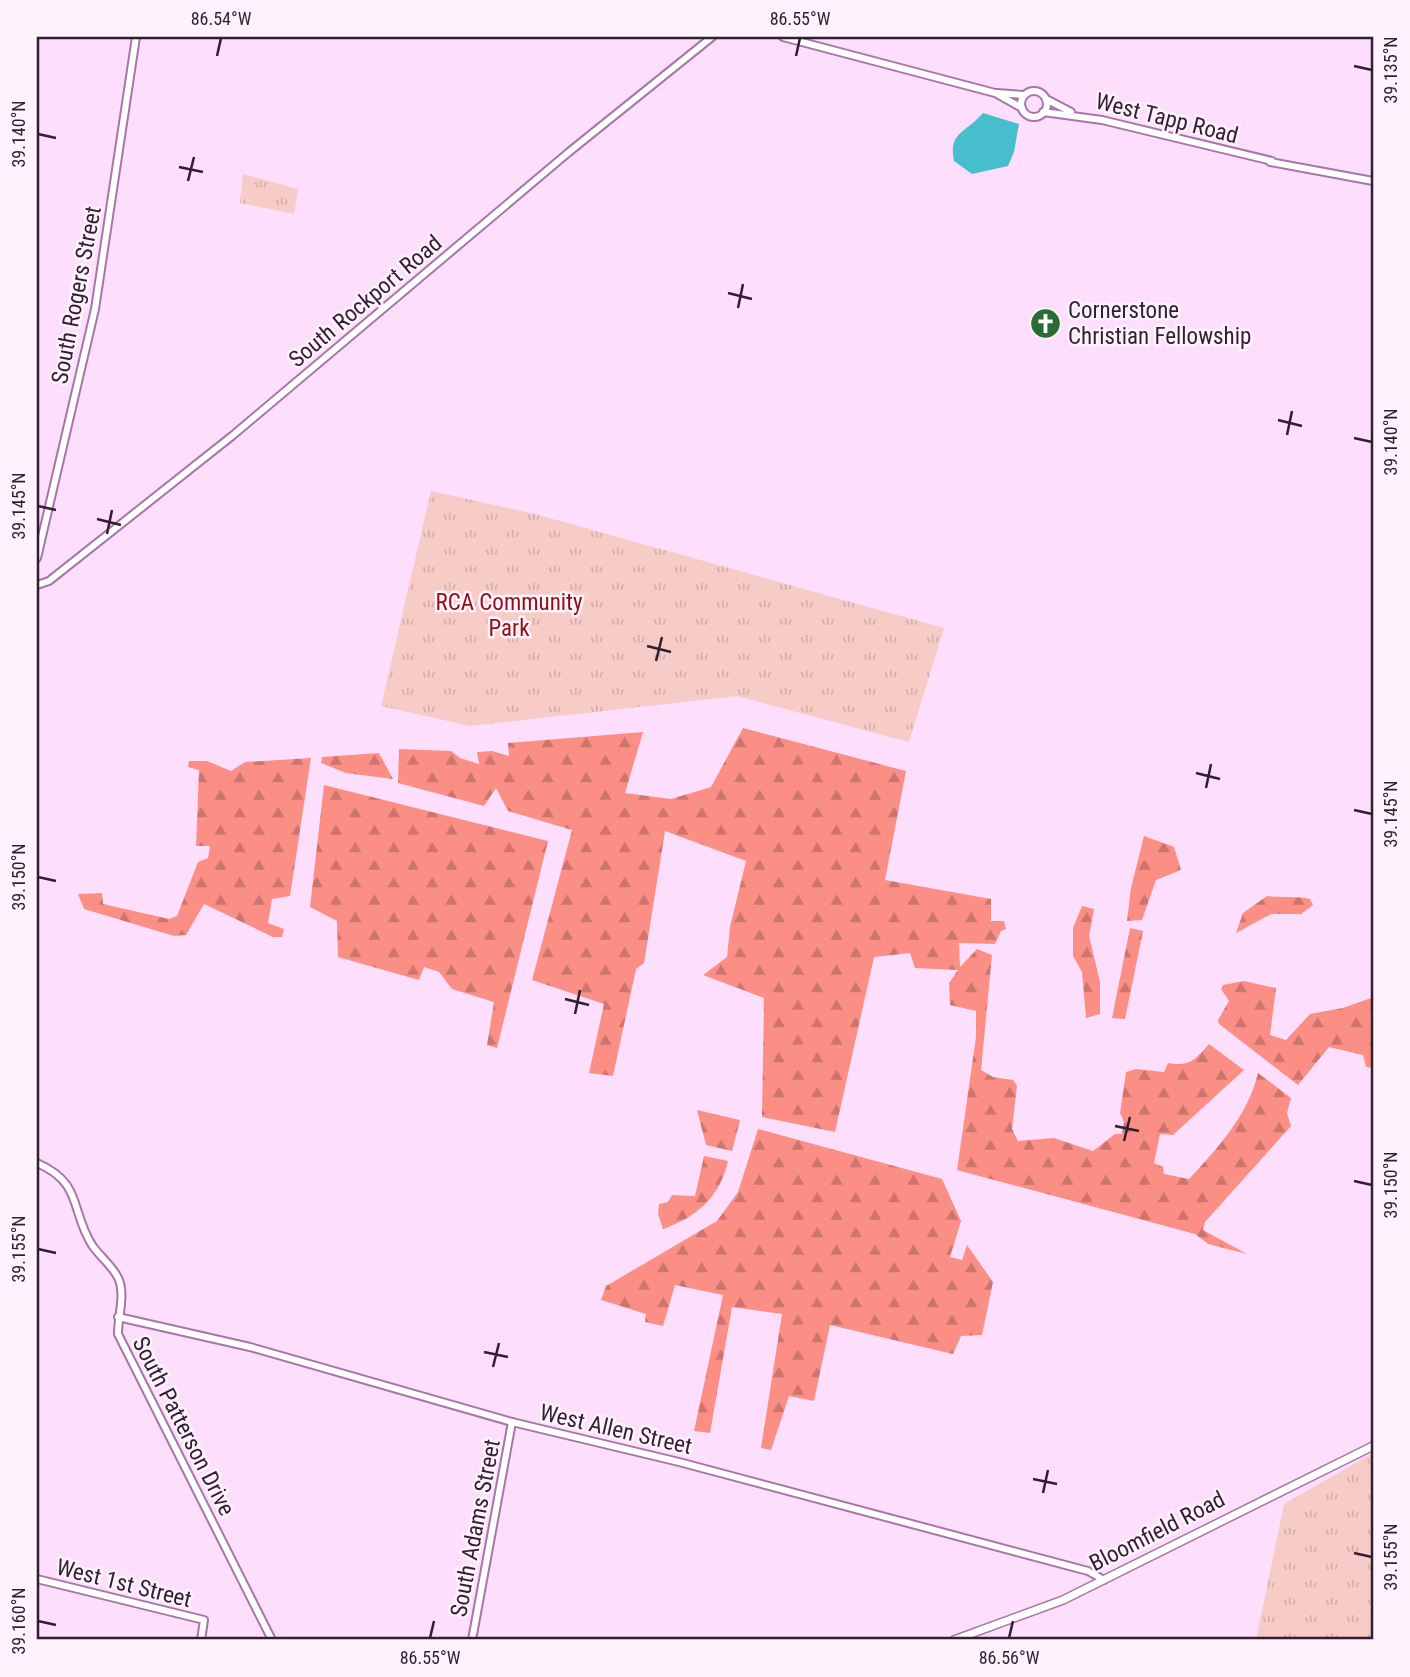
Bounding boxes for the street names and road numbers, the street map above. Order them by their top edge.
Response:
street label: West Tapp Road [1093,88,1241,149]
street label: South Rogers Street [46,204,107,386]
street label: South Rockport Road [283,230,447,373]
street label: South Patterson Drive [127,1332,240,1520]
street label: West Allen Street [537,1399,695,1460]
street label: South Adams Street [445,1437,506,1619]
street label: Bloomfield Road [1085,1486,1229,1577]
street label: West 1st Street [53,1554,194,1613]

